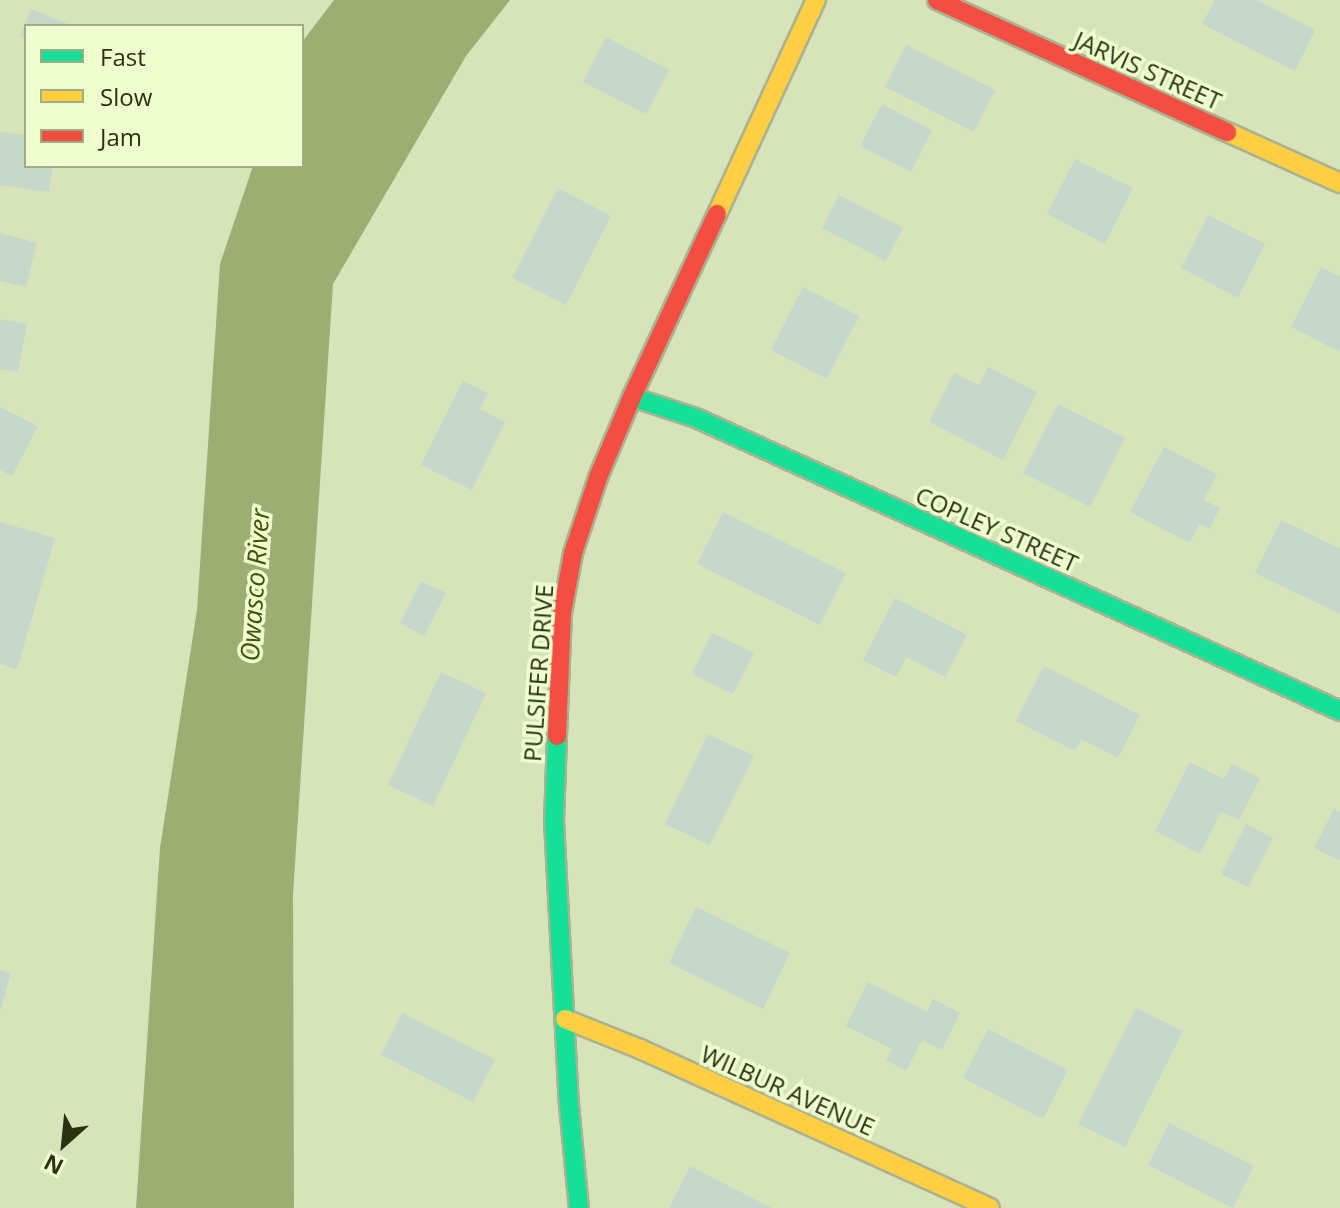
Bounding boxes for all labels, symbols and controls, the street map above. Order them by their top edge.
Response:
legend [24,24,304,168]
street label: JARVIS STREET [1070,25,1226,115]
text: Fast [100,40,146,73]
text: Slow [100,80,152,113]
text: Jam [100,120,142,153]
street label: COPLEY STREET [911,480,1083,578]
water label: Owasco River [234,508,276,662]
street label: PULSIFER DRIVE [517,583,559,763]
street label: WILBUR AVENUE [697,1039,879,1141]
north arrow [24,1104,104,1184]
text: N [38,1148,68,1183]

